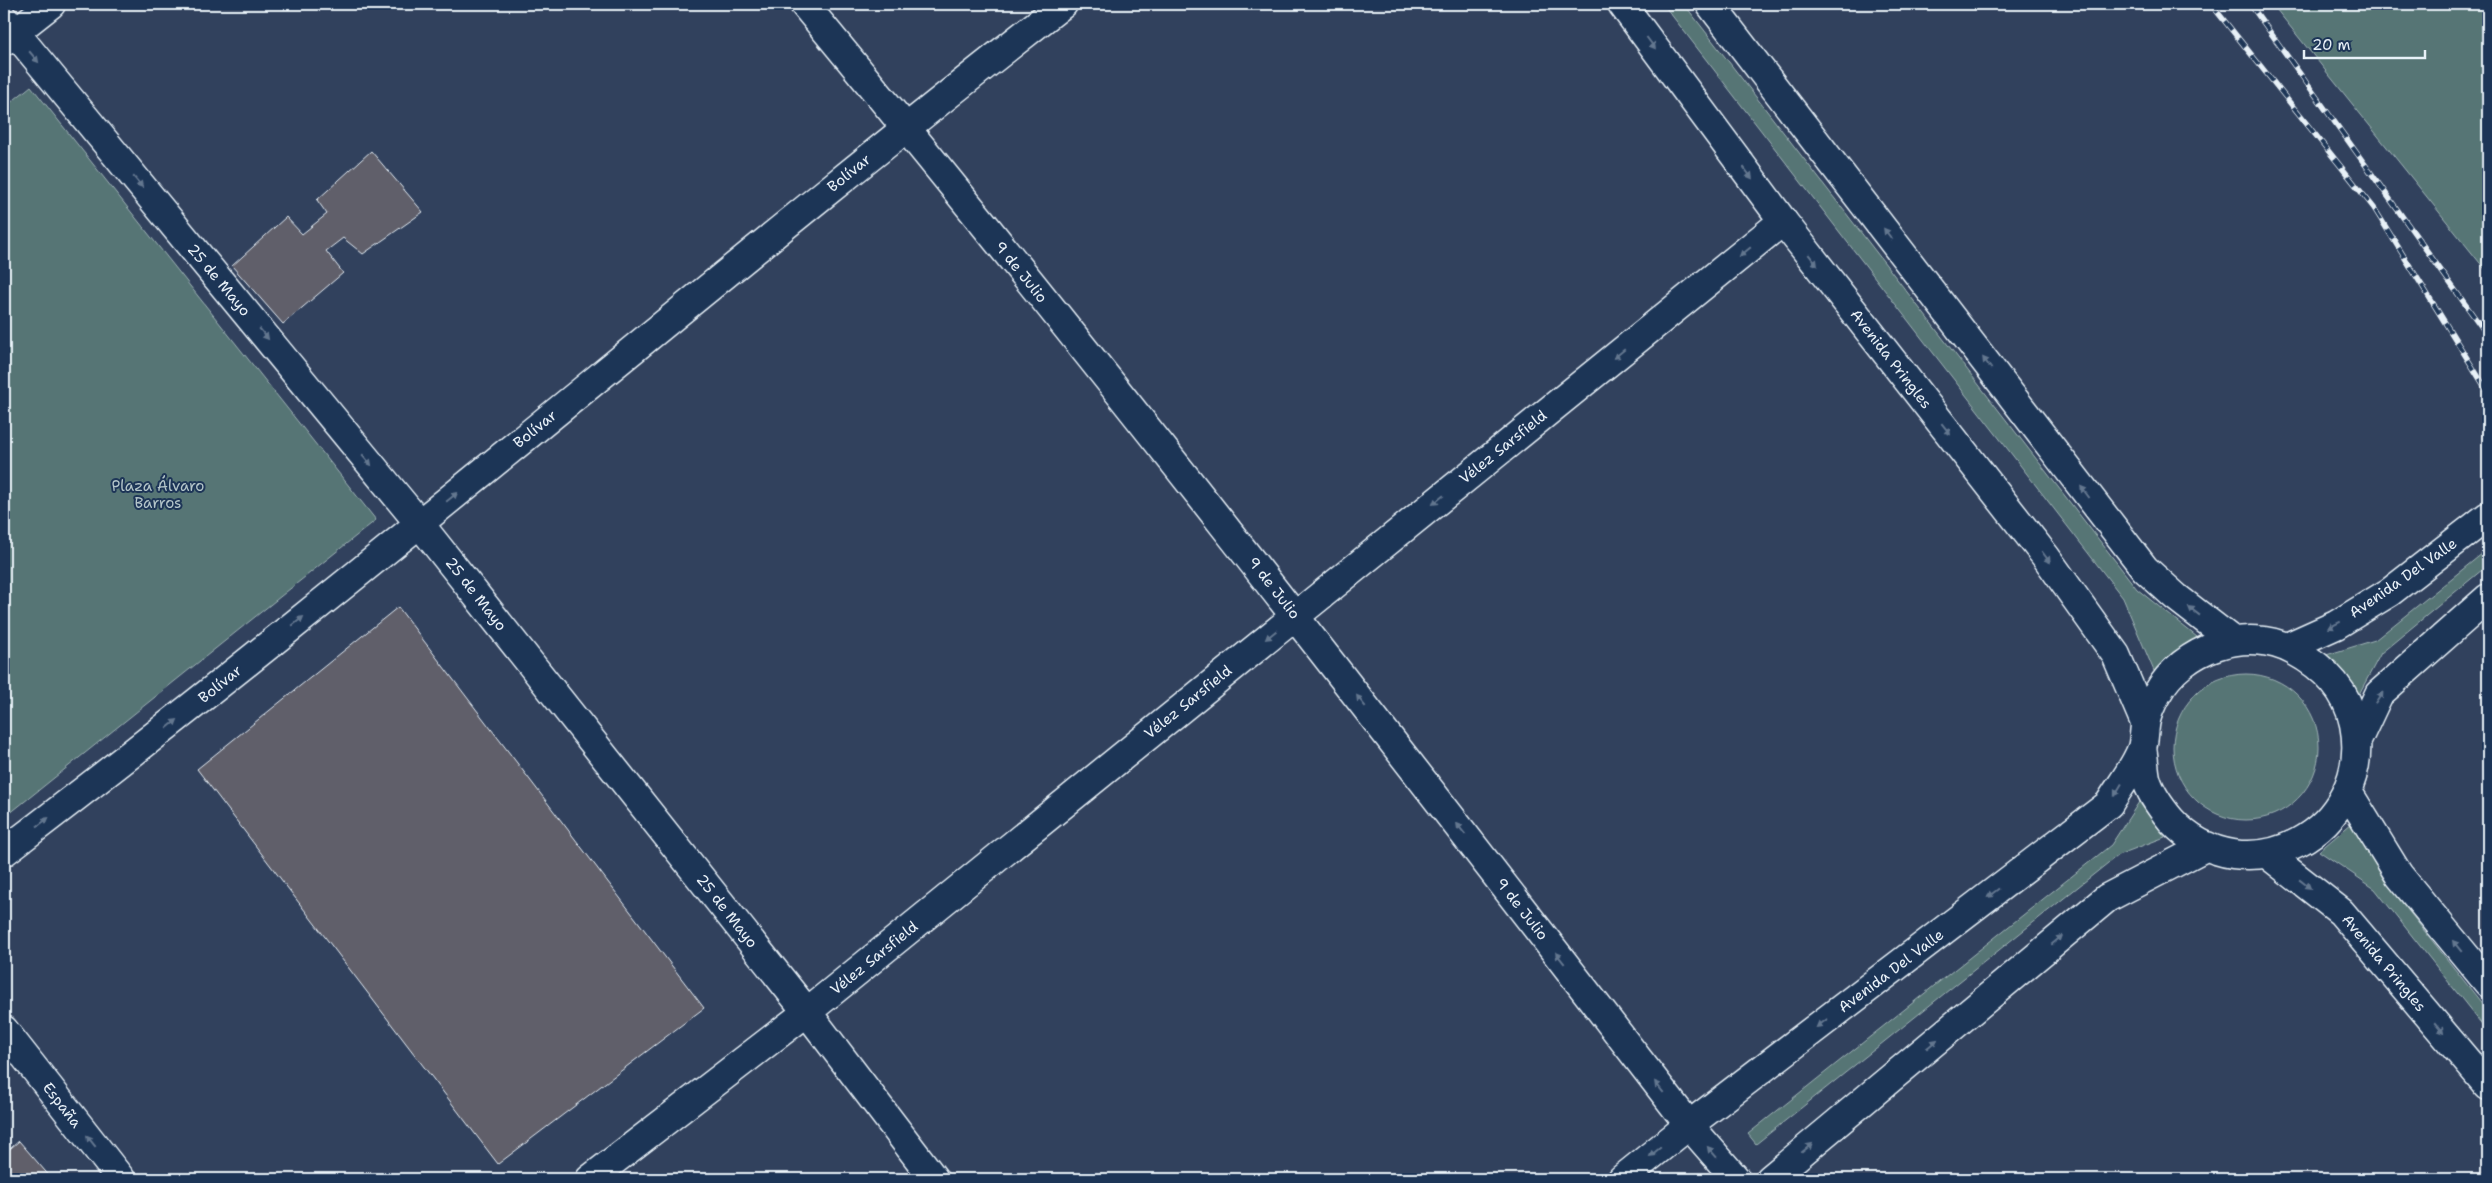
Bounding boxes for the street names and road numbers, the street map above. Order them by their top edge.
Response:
street label: Bolívar [823,149,875,197]
street label: 9 de Julio [990,237,1052,307]
street label: 25 de Mayo [183,240,255,320]
street label: Avenida Pringles [1846,305,1936,413]
street label: Bolívar [509,405,561,453]
street label: Vélez Sarsfield [1455,405,1551,488]
street label: Avenida Del Valle [2345,533,2461,623]
street label: 25 de Mayo [441,553,511,635]
street label: 9 de Julio [1243,553,1305,623]
street label: Bolívar [194,660,246,708]
street label: Vélez Sarsfield [1140,660,1236,743]
street label: 25 de Mayo [692,870,762,952]
street label: 9 de Julio [1491,874,1553,944]
street label: Avenida Pringles [2337,910,2431,1016]
street label: Vélez Sarsfield [826,916,922,999]
street label: Avenida Del Valle [1834,925,1948,1017]
street label: España [38,1078,86,1132]

